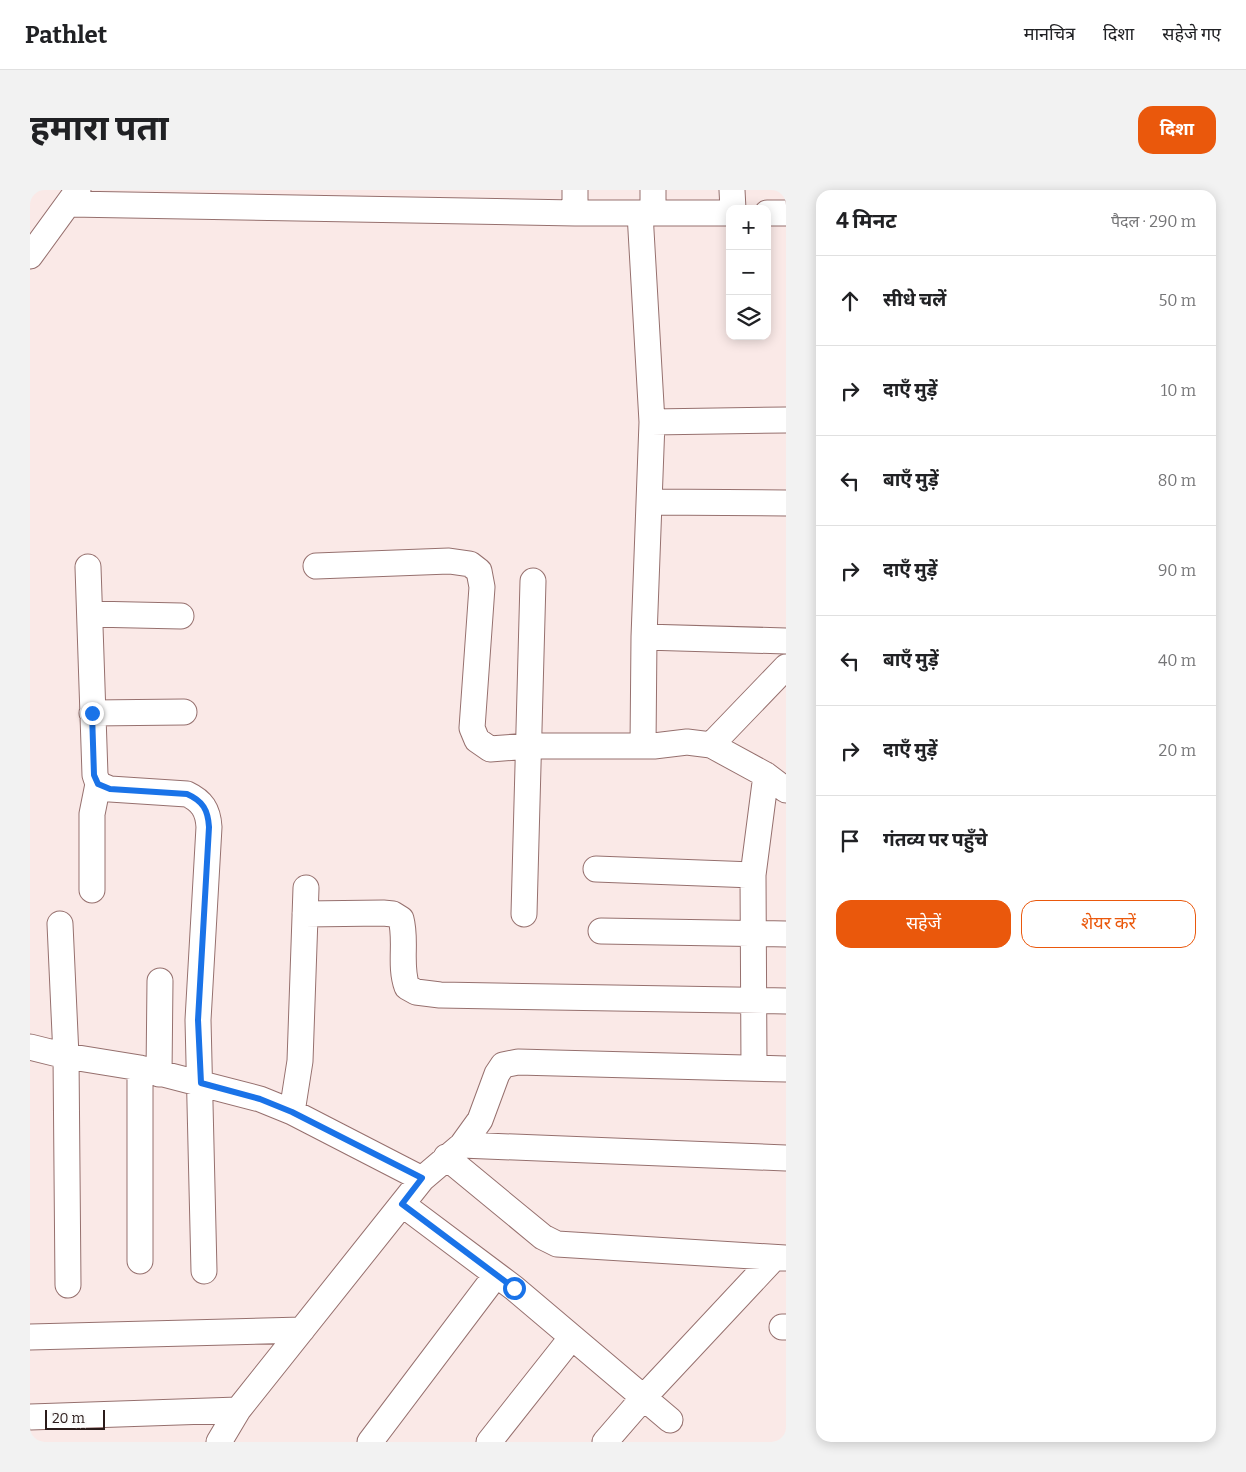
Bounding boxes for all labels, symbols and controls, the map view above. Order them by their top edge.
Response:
text: Pathlet [25,21,107,49]
text: मानचित्र [1024,23,1075,45]
text: दिशा [1103,23,1134,45]
text: सहेजे गए [1162,23,1221,45]
button: दिशा [1138,106,1216,154]
text: हमारा पता [30,107,168,149]
map controls [726,205,771,340]
button: + [726,205,771,250]
text: 4 मिनट [836,208,897,234]
text: पैदल · 290 m [1111,212,1196,231]
button: − [726,250,771,295]
icon: ahead [836,287,864,315]
text: सीधे चलें [883,288,946,311]
text: 50 m [1159,291,1196,310]
button: layers [726,295,771,340]
icon: right [836,377,864,405]
text: दाएँ मुड़ें [883,378,937,401]
text: 10 m [1161,381,1196,400]
icon: left [836,467,864,495]
text: बाएँ मुड़ें [883,468,939,491]
text: 80 m [1158,471,1196,490]
icon: right [836,557,864,585]
text: दाएँ मुड़ें [883,558,937,581]
text: 90 m [1158,561,1196,580]
icon: left [836,647,864,675]
text: बाएँ मुड़ें [883,648,939,671]
text: 40 m [1158,651,1196,670]
route end [81,702,104,725]
icon: right [836,737,864,765]
text: दाएँ मुड़ें [883,738,937,761]
text: 20 m [1159,741,1196,760]
icon: arrive [836,827,864,855]
text: गंतव्य पर पहुँचे [883,828,988,851]
button: सहेजें [836,900,1011,948]
button: शेयर करें [1021,900,1196,948]
route start [503,1277,526,1300]
scale bar [45,1407,105,1430]
text: 20 m [52,1410,85,1427]

